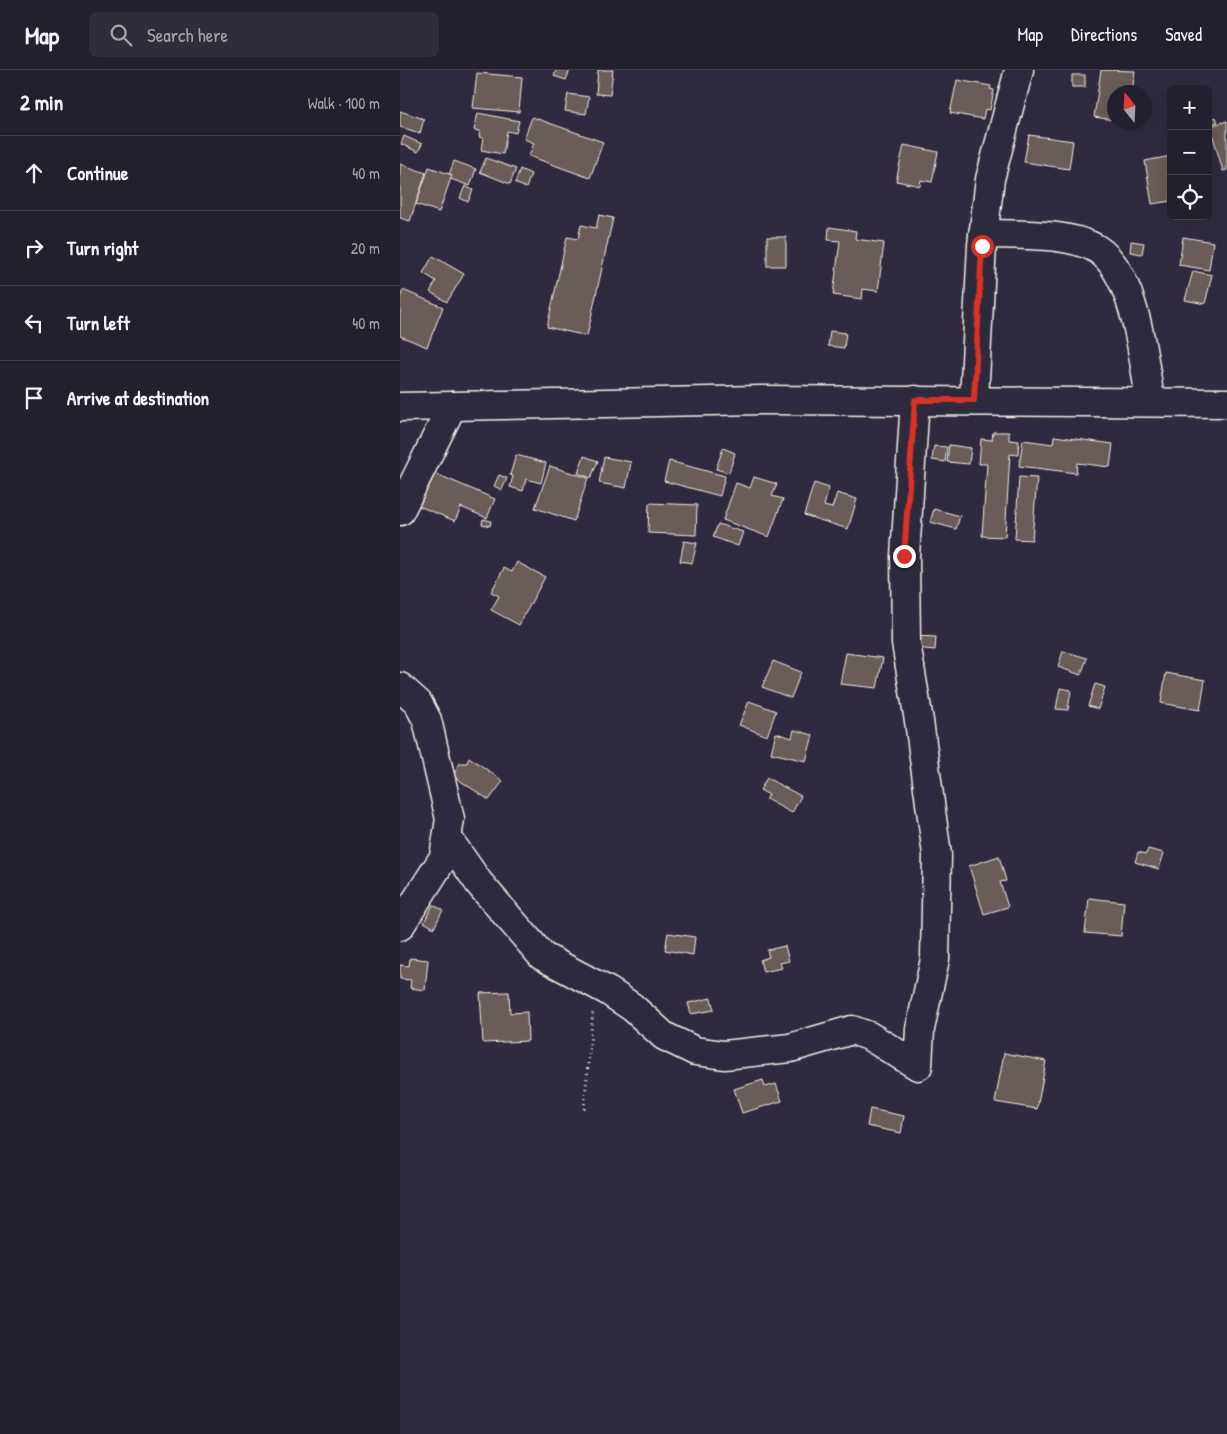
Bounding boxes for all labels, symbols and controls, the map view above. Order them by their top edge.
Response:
search box [89,12,439,57]
text: Map [25,19,59,51]
icon: search [107,21,135,49]
text: Search here [147,22,228,48]
text: Map [1018,22,1043,47]
text: Directions [1071,22,1137,47]
text: Saved [1165,22,1202,47]
north arrow [1107,85,1152,130]
map controls [1167,85,1212,220]
button: + [1167,85,1212,130]
text: 2 min [20,88,63,117]
text: Walk · 100 m [308,92,380,114]
button: − [1167,130,1212,175]
icon: ahead [20,159,48,187]
text: Continue [67,160,128,186]
text: 40 m [352,162,380,184]
button: locate [1167,175,1212,220]
icon: right [20,234,48,262]
text: Turn right [67,235,138,261]
route start [971,235,994,258]
text: 20 m [351,237,380,259]
icon: left [20,309,48,337]
text: Turn left [67,310,130,336]
text: 40 m [352,312,380,334]
icon: arrive [20,384,48,412]
text: Arrive at destination [67,385,209,411]
route end [893,545,916,568]

